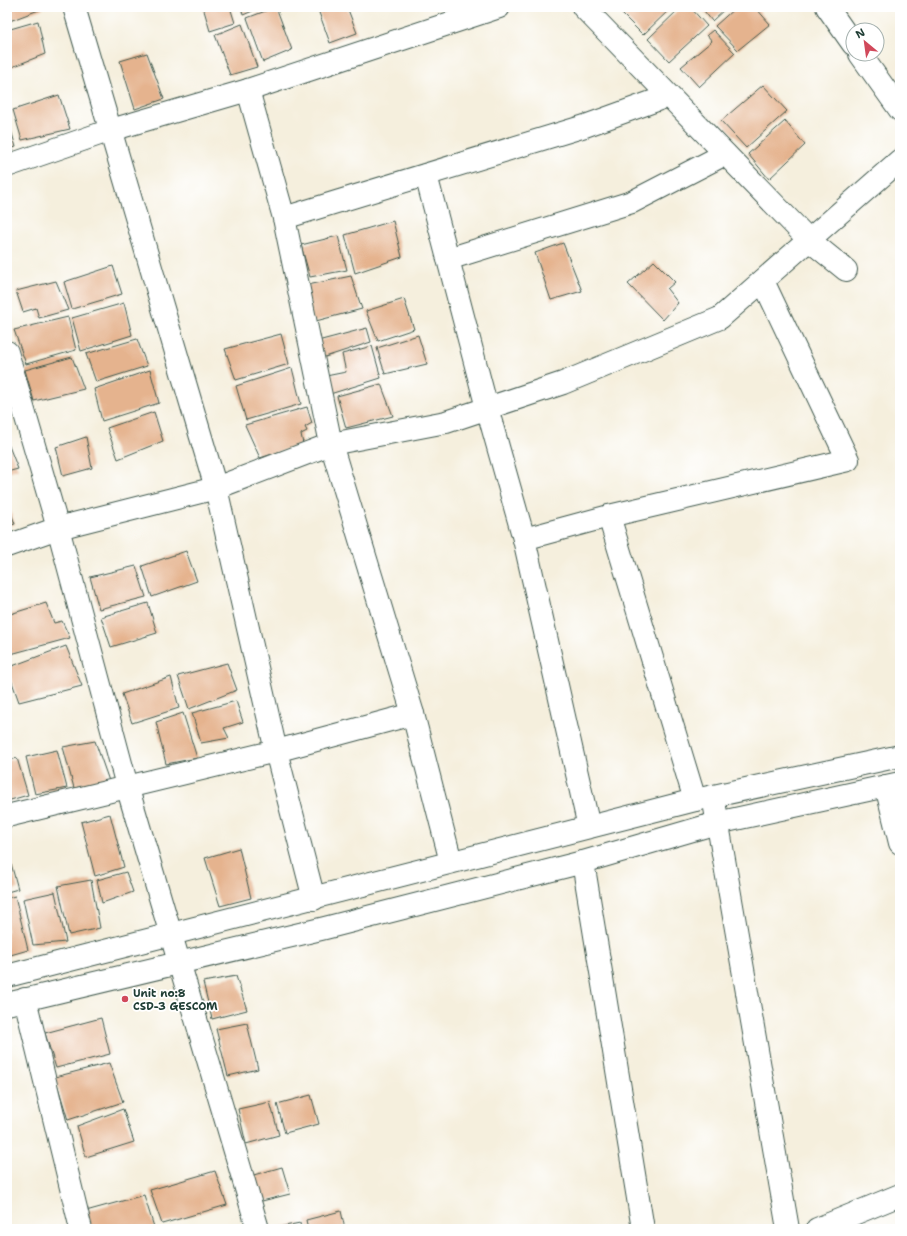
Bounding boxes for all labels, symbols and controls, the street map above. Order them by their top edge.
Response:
north arrow [845,22,885,62]
text: N [853,25,868,42]
place label: Unit no:8 CSD-3 GESCOM [133,986,218,1014]
marker: Unit no:8 CSD-3 GESCOM [120,994,130,1004]

